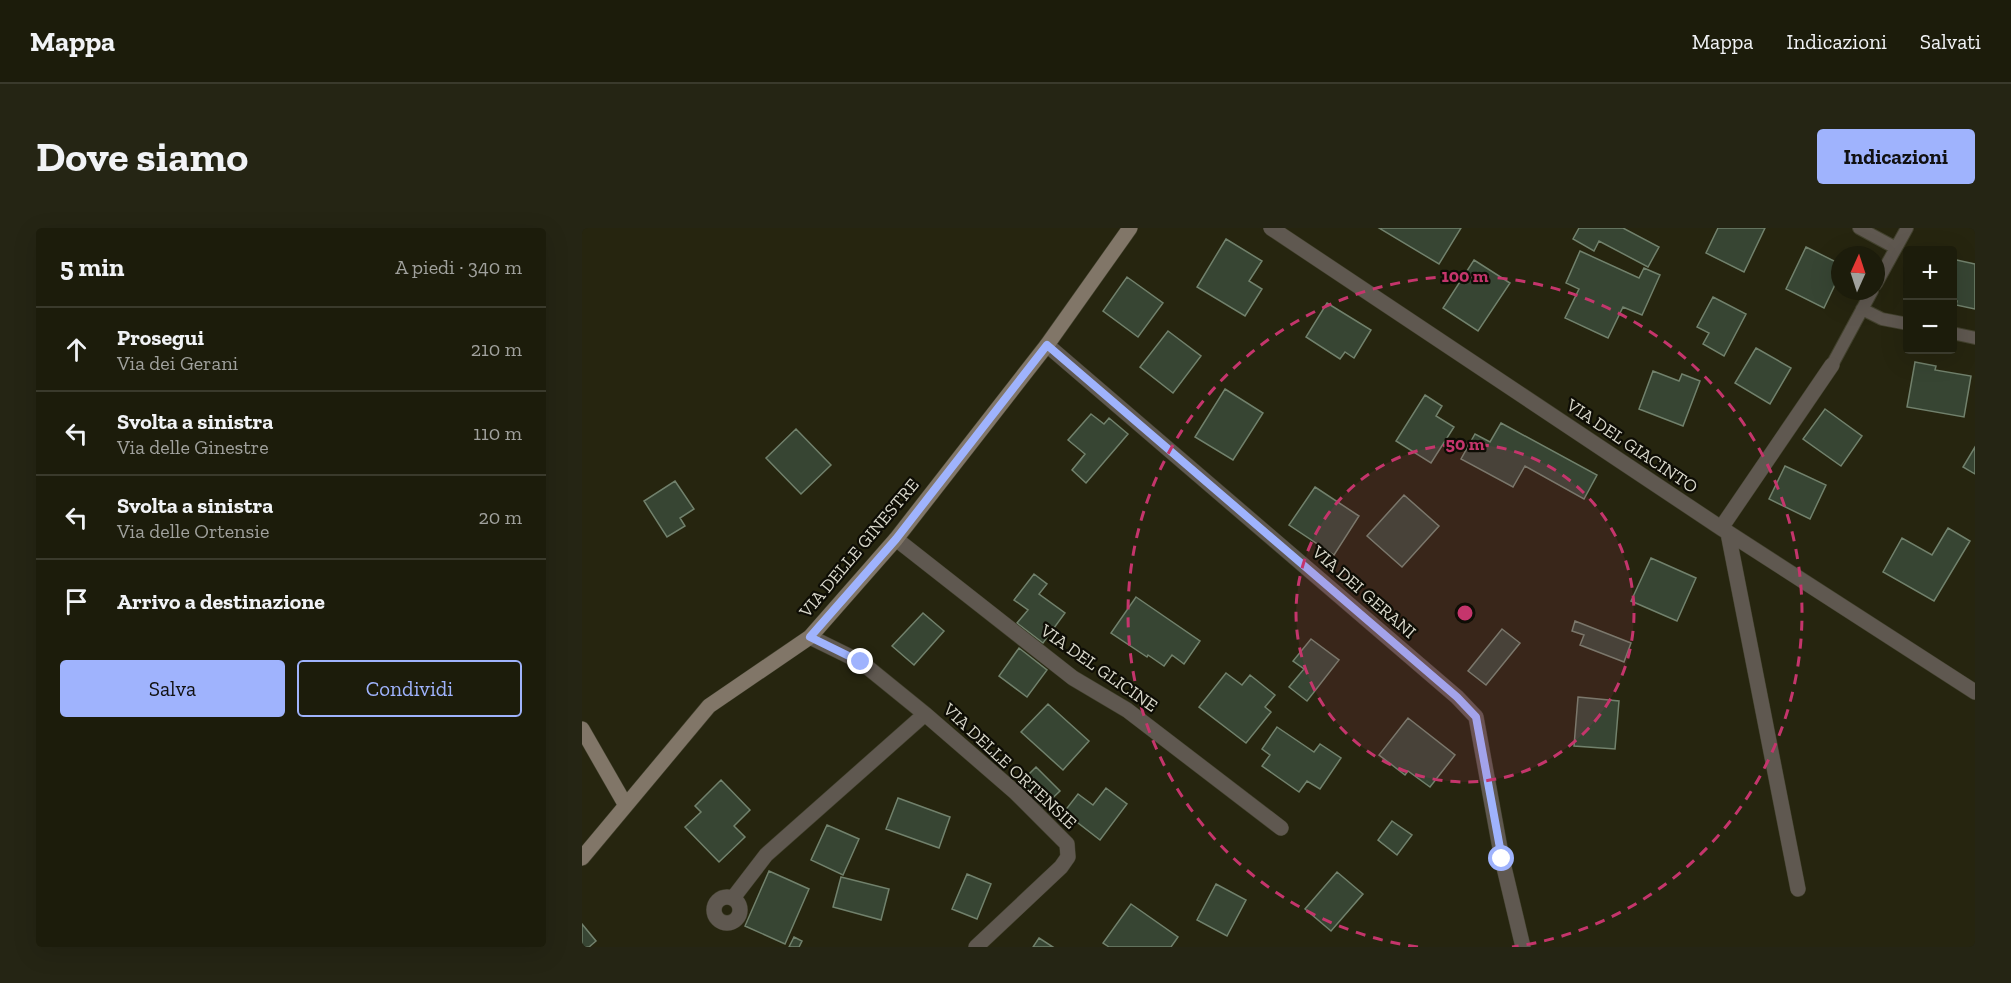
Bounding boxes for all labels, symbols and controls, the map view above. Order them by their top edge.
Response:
text: Mappa [30,25,115,58]
text: Mappa [1692,29,1753,54]
text: Indicazioni [1786,29,1887,54]
text: Salvati [1920,29,1981,54]
button: Indicazioni [1817,129,1975,184]
text: Dove siamo [36,131,248,182]
north arrow [1831,246,1885,300]
map controls [1903,246,1957,354]
button: + [1903,246,1957,300]
text: 5 min [60,251,124,283]
text: A piedi · 340 m [395,255,522,279]
text: 100 m [1441,265,1489,287]
button: − [1903,300,1957,354]
text: Prosegui [117,324,204,351]
icon: ahead [60,333,93,366]
text: 210 m [471,337,522,361]
text: Via dei Gerani [117,351,238,375]
street label: VIA DEL GIACINTO [1561,393,1702,498]
text: Svolta a sinistra [117,408,273,435]
icon: left [60,417,93,450]
text: 110 m [473,421,522,445]
text: 50 m [1446,433,1485,455]
text: Via delle Ginestre [117,435,269,459]
street label: VIA DELLE GINESTRE [794,474,924,623]
text: Svolta a sinistra [117,492,273,519]
icon: left [60,501,93,534]
text: 20 m [478,505,522,529]
text: Via delle Ortensie [117,519,269,543]
street label: VIA DEI GERANI [1307,540,1421,643]
icon: arrive [60,585,93,618]
text: Arrivo a destinazione [117,588,325,615]
centre of rings [1455,603,1475,623]
street label: VIA DEL GLICINE [1035,619,1162,717]
route end [847,648,873,674]
button: Salva [60,660,285,717]
button: Condividi [297,660,522,717]
street label: VIA DELLE ORTENSIE [938,698,1081,834]
route start [1488,845,1514,871]

